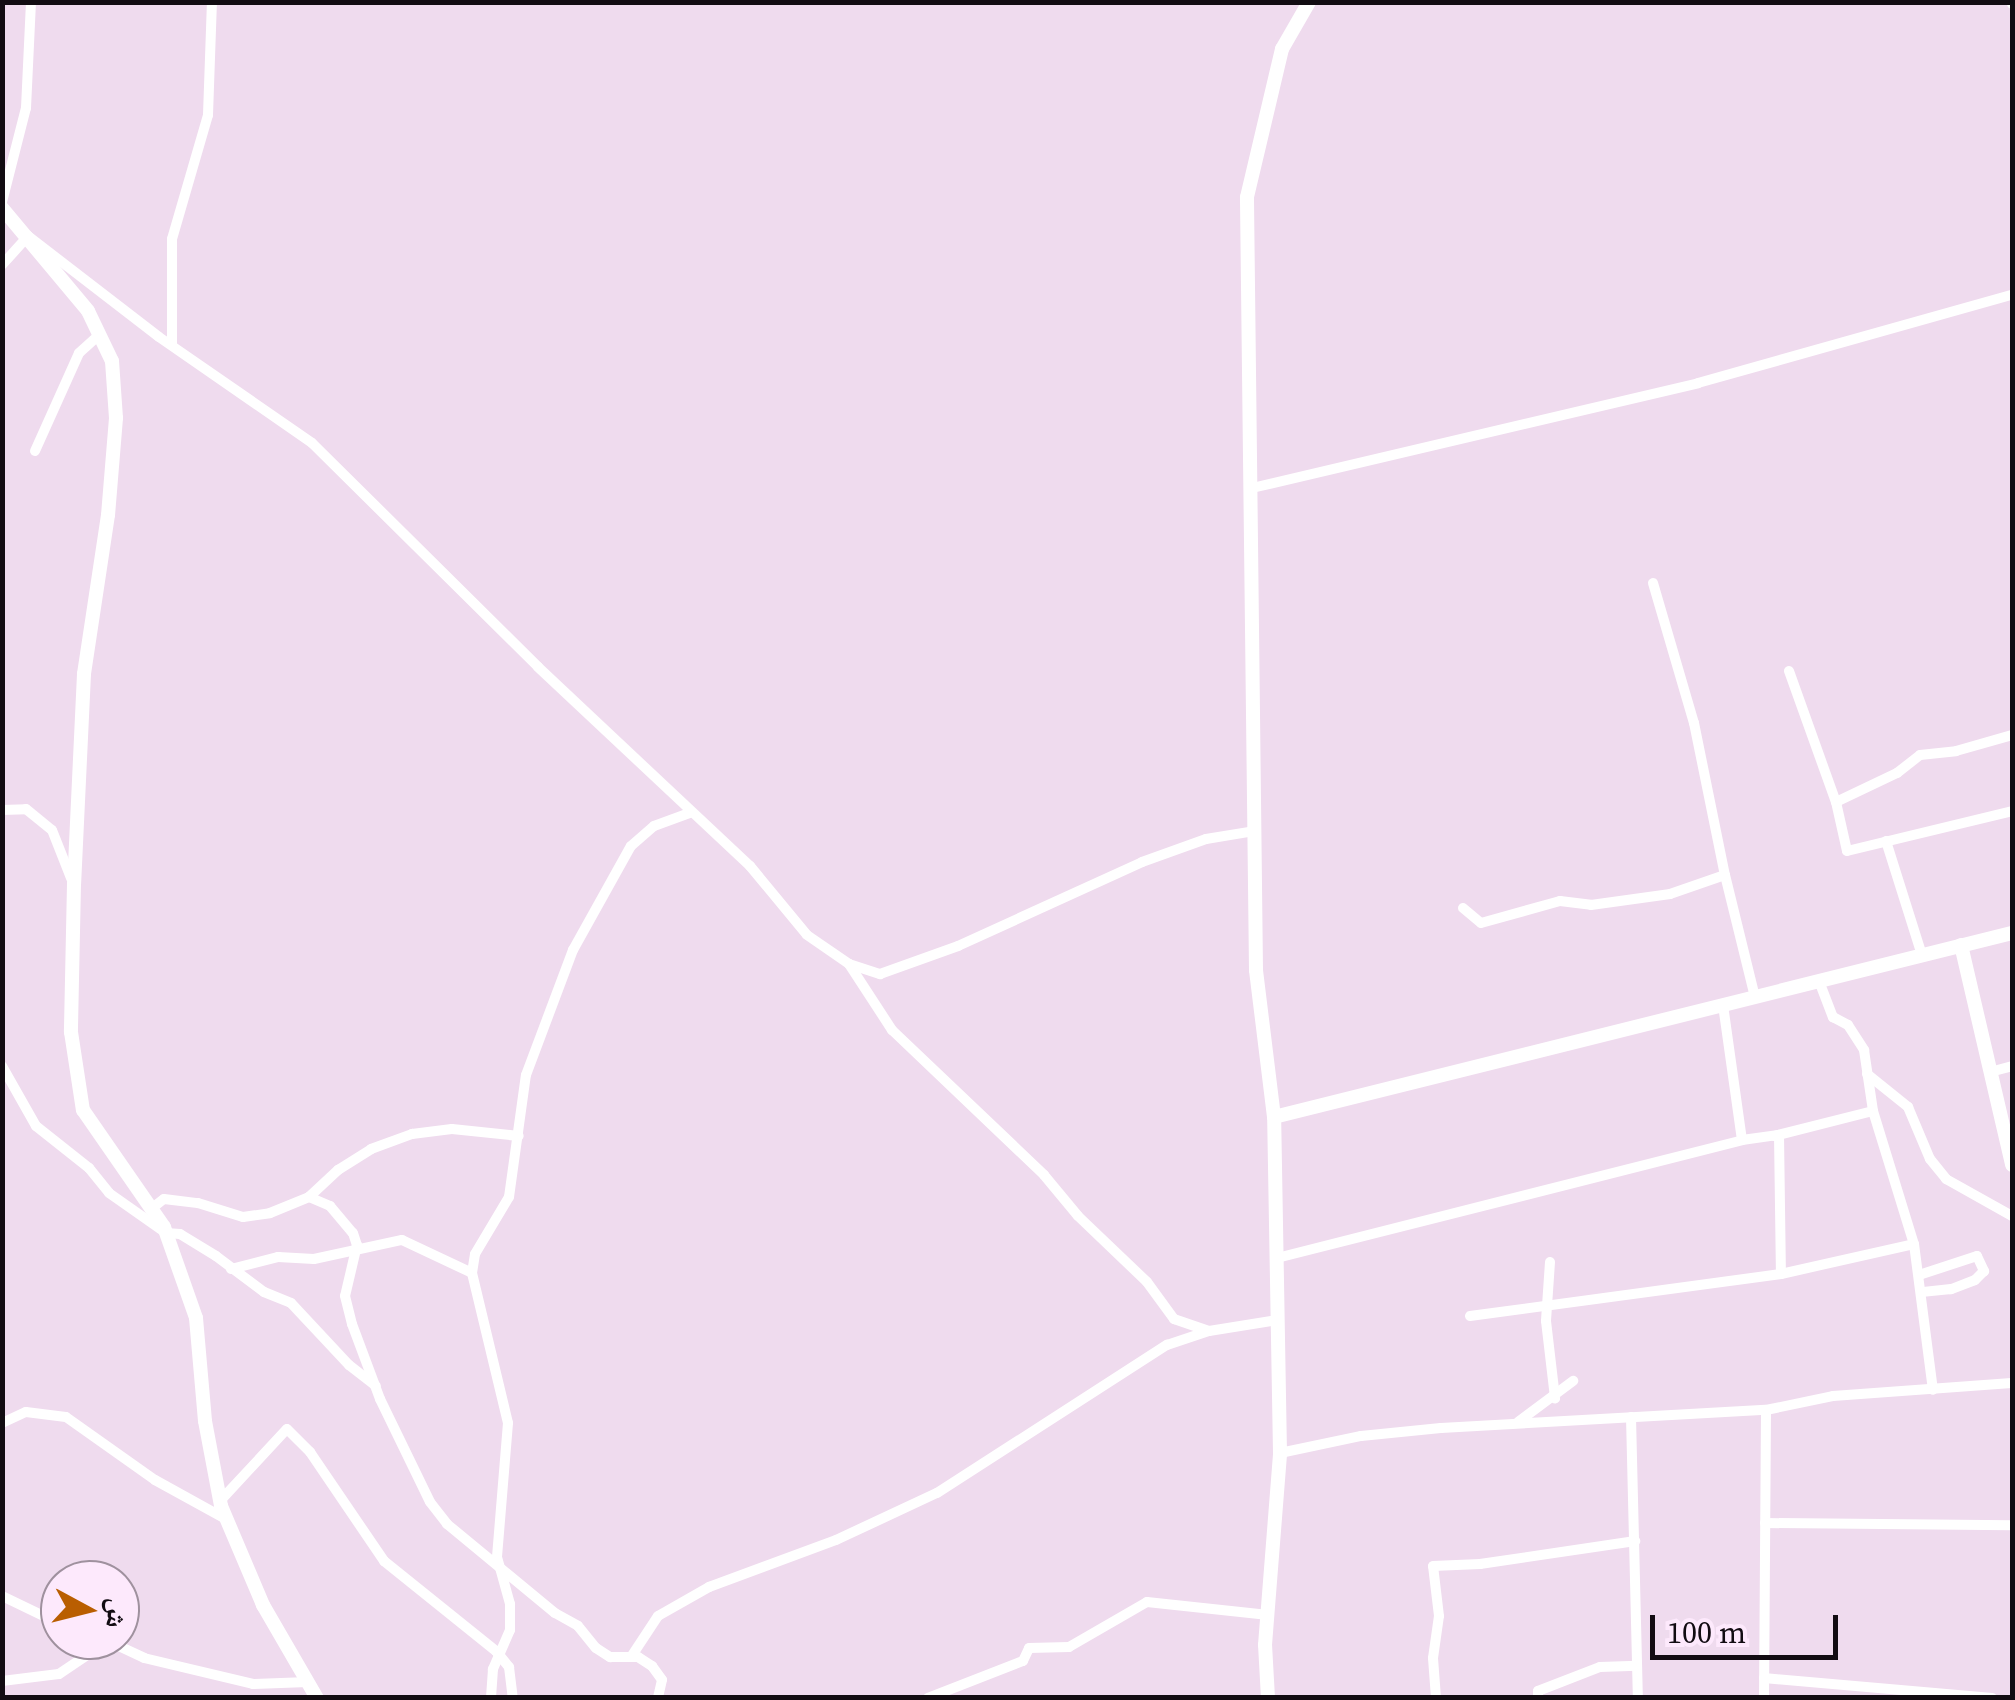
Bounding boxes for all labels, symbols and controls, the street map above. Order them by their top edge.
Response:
north arrow [40,1560,140,1660]
scale bar [1655,1595,1842,1657]
text: ش [97,1596,138,1630]
text: 100 m [1667,1612,1746,1653]

